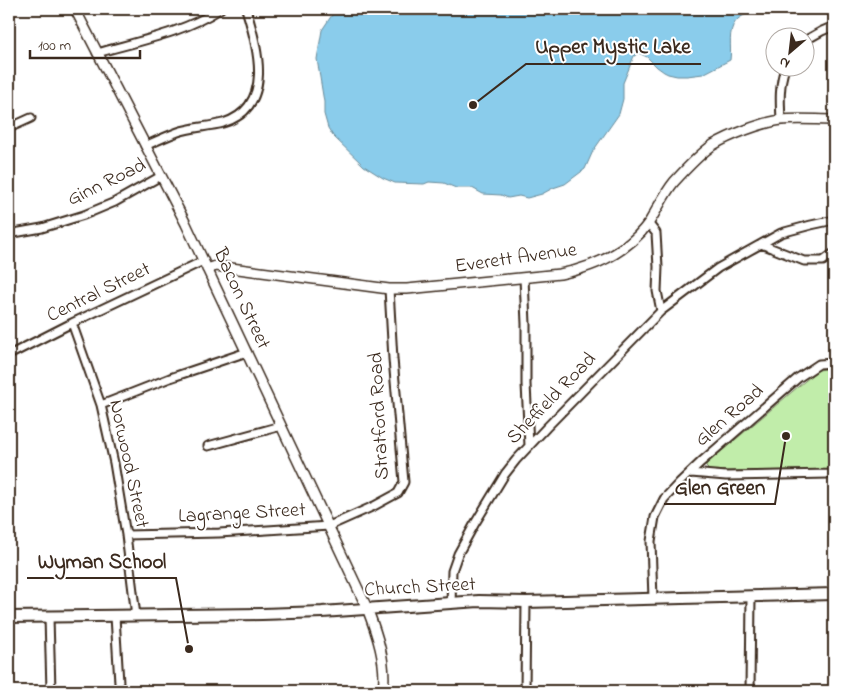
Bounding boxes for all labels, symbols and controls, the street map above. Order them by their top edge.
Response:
scale bar [30,28,140,60]
callout: Upper Mystic Lake [526,28,701,64]
north arrow [766,28,816,78]
text: Upper Mystic Lake [535,33,691,65]
text: 100 m [38,35,71,57]
text: N [775,51,794,74]
street label: Ginn Road [63,151,151,215]
street label: Everett Avenue [453,236,579,282]
street label: Bacon Street [204,243,277,355]
street label: Central Street [42,255,156,331]
street label: Sheffield Road [500,346,604,452]
street label: Stratford Road [362,351,398,481]
street label: Glen Road [689,378,771,454]
street label: Norwood Street [100,397,156,531]
callout: Glen Green [664,468,775,504]
text: Glen Green [675,474,765,504]
street label: Lagrange Street [178,496,307,533]
callout: Wyman School [27,542,176,578]
text: Wyman School [38,548,167,580]
street label: Church Street [363,571,477,605]

